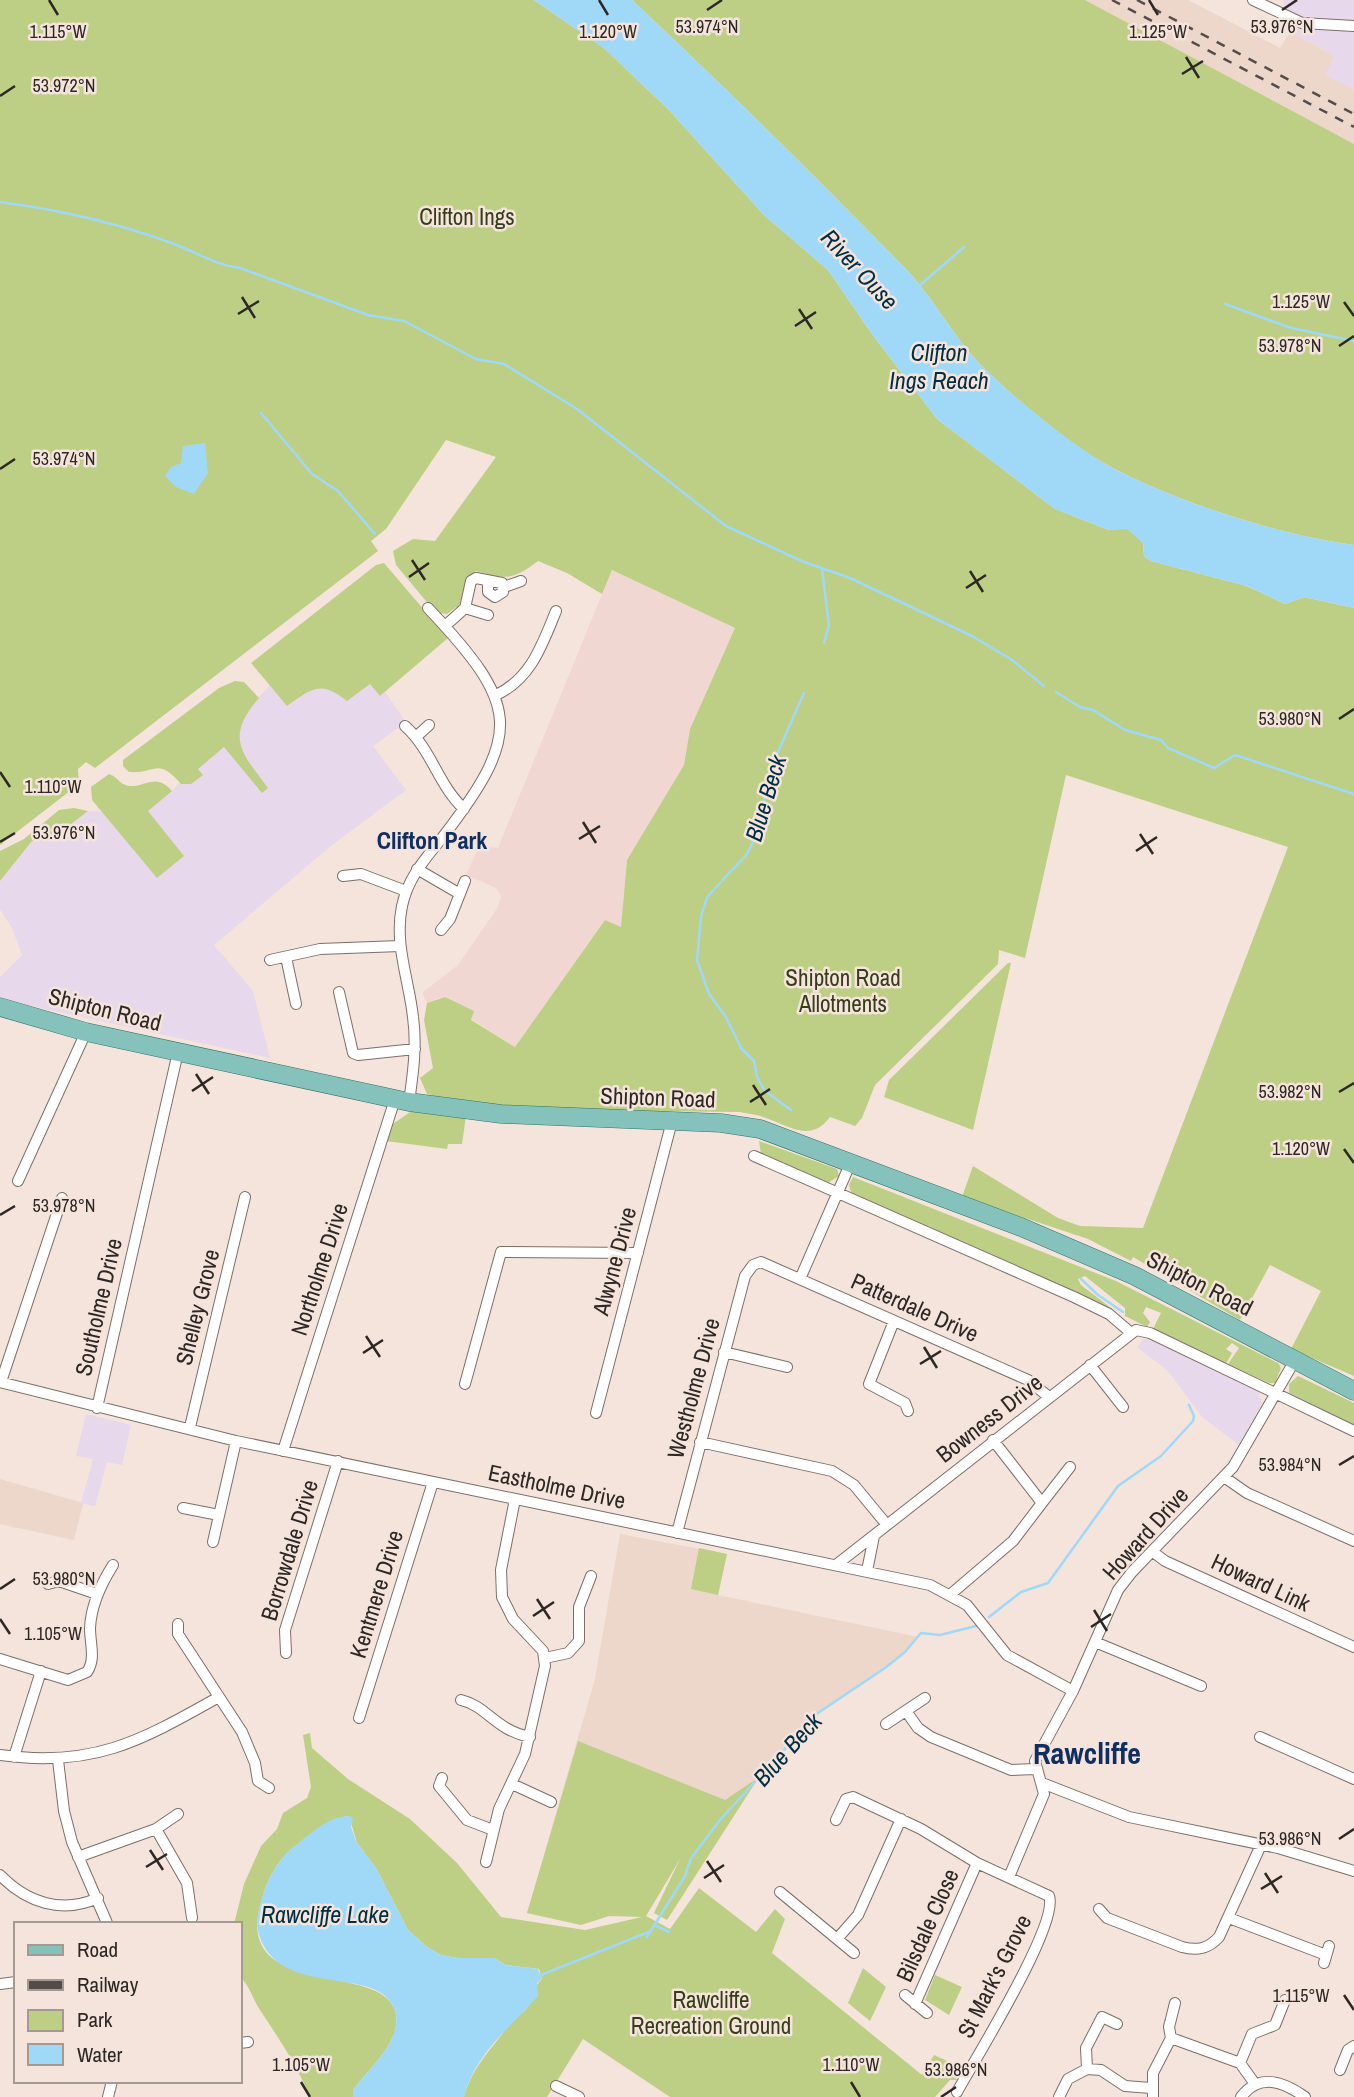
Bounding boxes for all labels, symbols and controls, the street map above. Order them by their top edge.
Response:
text: 53.974°N [676,14,739,39]
text: 53.976°N [1251,14,1314,39]
text: 1.115°W [30,19,87,44]
text: 1.120°W [579,19,637,44]
text: 1.125°W [1129,19,1187,44]
text: 53.972°N [33,73,96,98]
park label: Clifton Ings [419,201,515,232]
water label: River Ouse [814,222,906,316]
text: 1.125°W [1272,289,1330,314]
text: 53.978°N [1259,333,1322,358]
water label: Clifton Ings Reach [889,336,989,396]
text: 53.974°N [33,446,96,471]
text: 53.980°N [1259,706,1322,731]
water label: Blue Beck [737,750,794,845]
text: 1.110°W [25,774,82,799]
text: 53.976°N [33,820,96,845]
district label: Clifton Park [377,824,487,856]
park label: Shipton Road Allotments [785,962,901,1019]
street label: Shipton Road [45,980,165,1038]
street label: Shipton Road [600,1079,716,1115]
text: 53.982°N [1259,1079,1322,1104]
text: 1.120°W [1272,1136,1330,1161]
text: 53.978°N [33,1193,96,1218]
street label: Northolme Drive [283,1199,355,1339]
street label: Alwyne Drive [584,1203,643,1320]
street label: Southolme Drive [67,1235,129,1379]
street label: Shipton Road [1142,1243,1258,1323]
street label: Shelley Grove [168,1246,226,1368]
street label: Patterdale Drive [846,1265,984,1349]
street label: Westholme Drive [659,1314,727,1462]
street label: Bowness Drive [929,1367,1049,1469]
text: 53.984°N [1259,1452,1322,1477]
street label: Eastholme Drive [486,1456,628,1516]
street label: Borrowdale Drive [253,1476,325,1624]
street label: Howard Drive [1095,1480,1195,1586]
street label: Kentmere Drive [342,1526,410,1662]
street label: Howard Link [1206,1546,1316,1619]
text: 53.980°N [33,1566,96,1591]
text: 1.105°W [24,1621,82,1646]
water label: Blue Beck [745,1705,829,1793]
district label: Rawcliffe [1033,1733,1141,1773]
text: 53.986°N [1259,1826,1322,1851]
street label: Bilsdale Close [888,1864,966,1986]
water label: Rawcliffe Lake [261,1898,389,1930]
street label: St Mark's Grove [950,1909,1038,2043]
legend [14,1922,242,2083]
text: Road [77,1935,118,1964]
text: Railway [77,1970,139,1999]
text: 1.115°W [1273,1983,1330,2008]
park label: Rawcliffe Recreation Ground [631,1984,791,2041]
text: Park [77,2005,113,2034]
text: Water [77,2040,123,2069]
text: 1.105°W [272,2052,330,2077]
text: 1.110°W [823,2052,880,2077]
text: 53.986°N [925,2057,988,2082]

